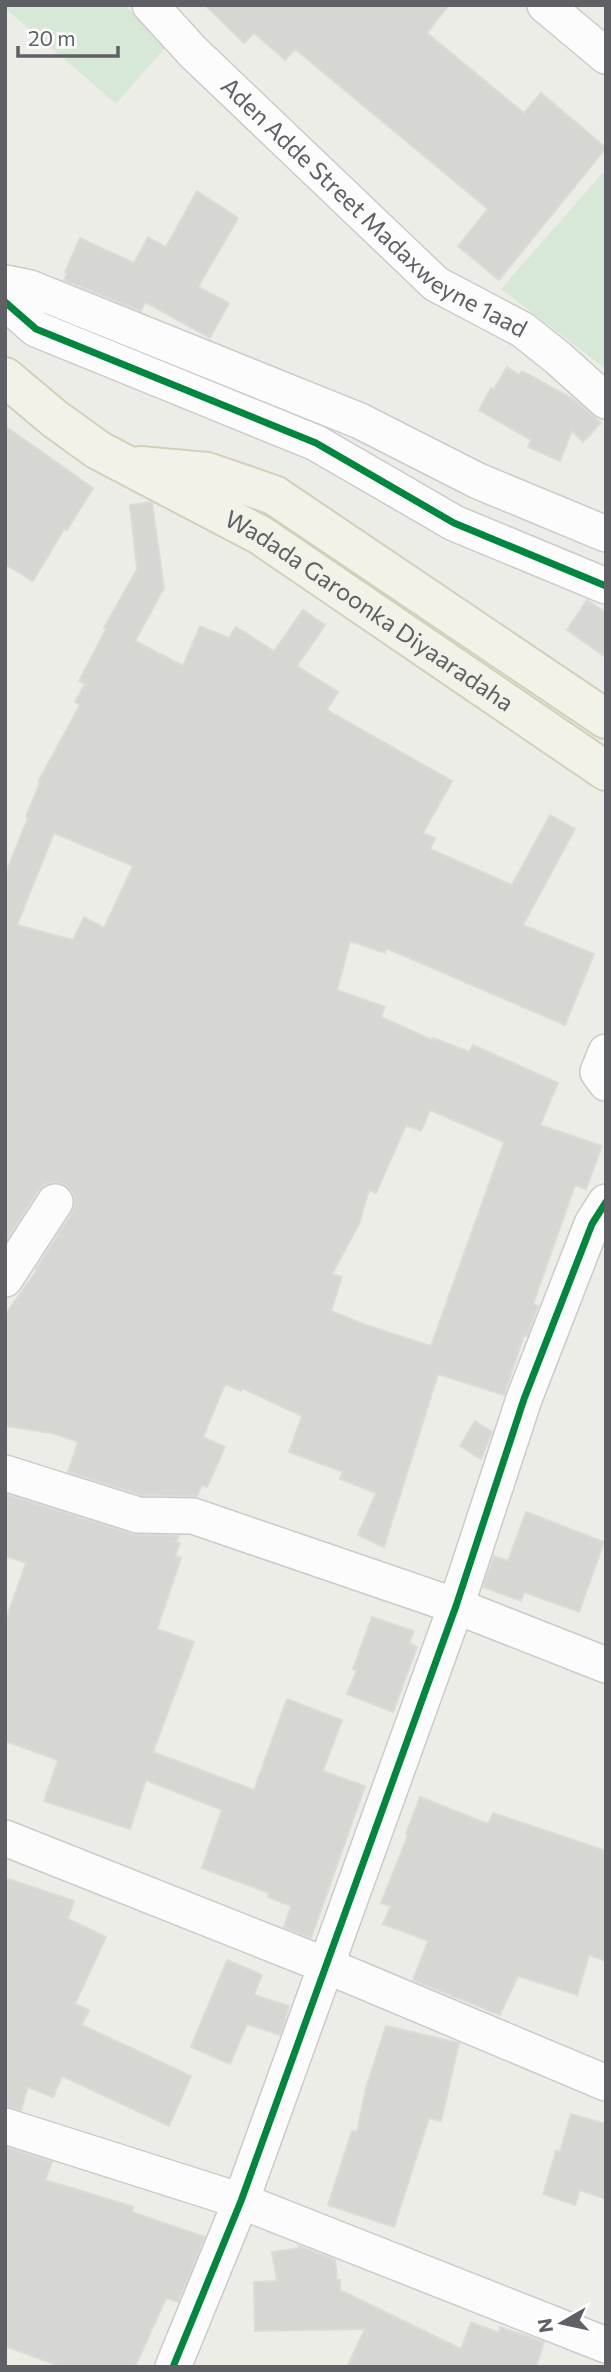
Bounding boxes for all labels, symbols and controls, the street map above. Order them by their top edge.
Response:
scale bar [18,14,117,58]
text: 20 m [28,25,76,50]
street label: Aden Adde Street Madaxweyne 1aad [216,71,533,343]
street label: Wadada Garoonka Diyaaradaha [220,503,520,717]
north arrow [527,2288,597,2358]
text: N [532,2317,557,2335]

